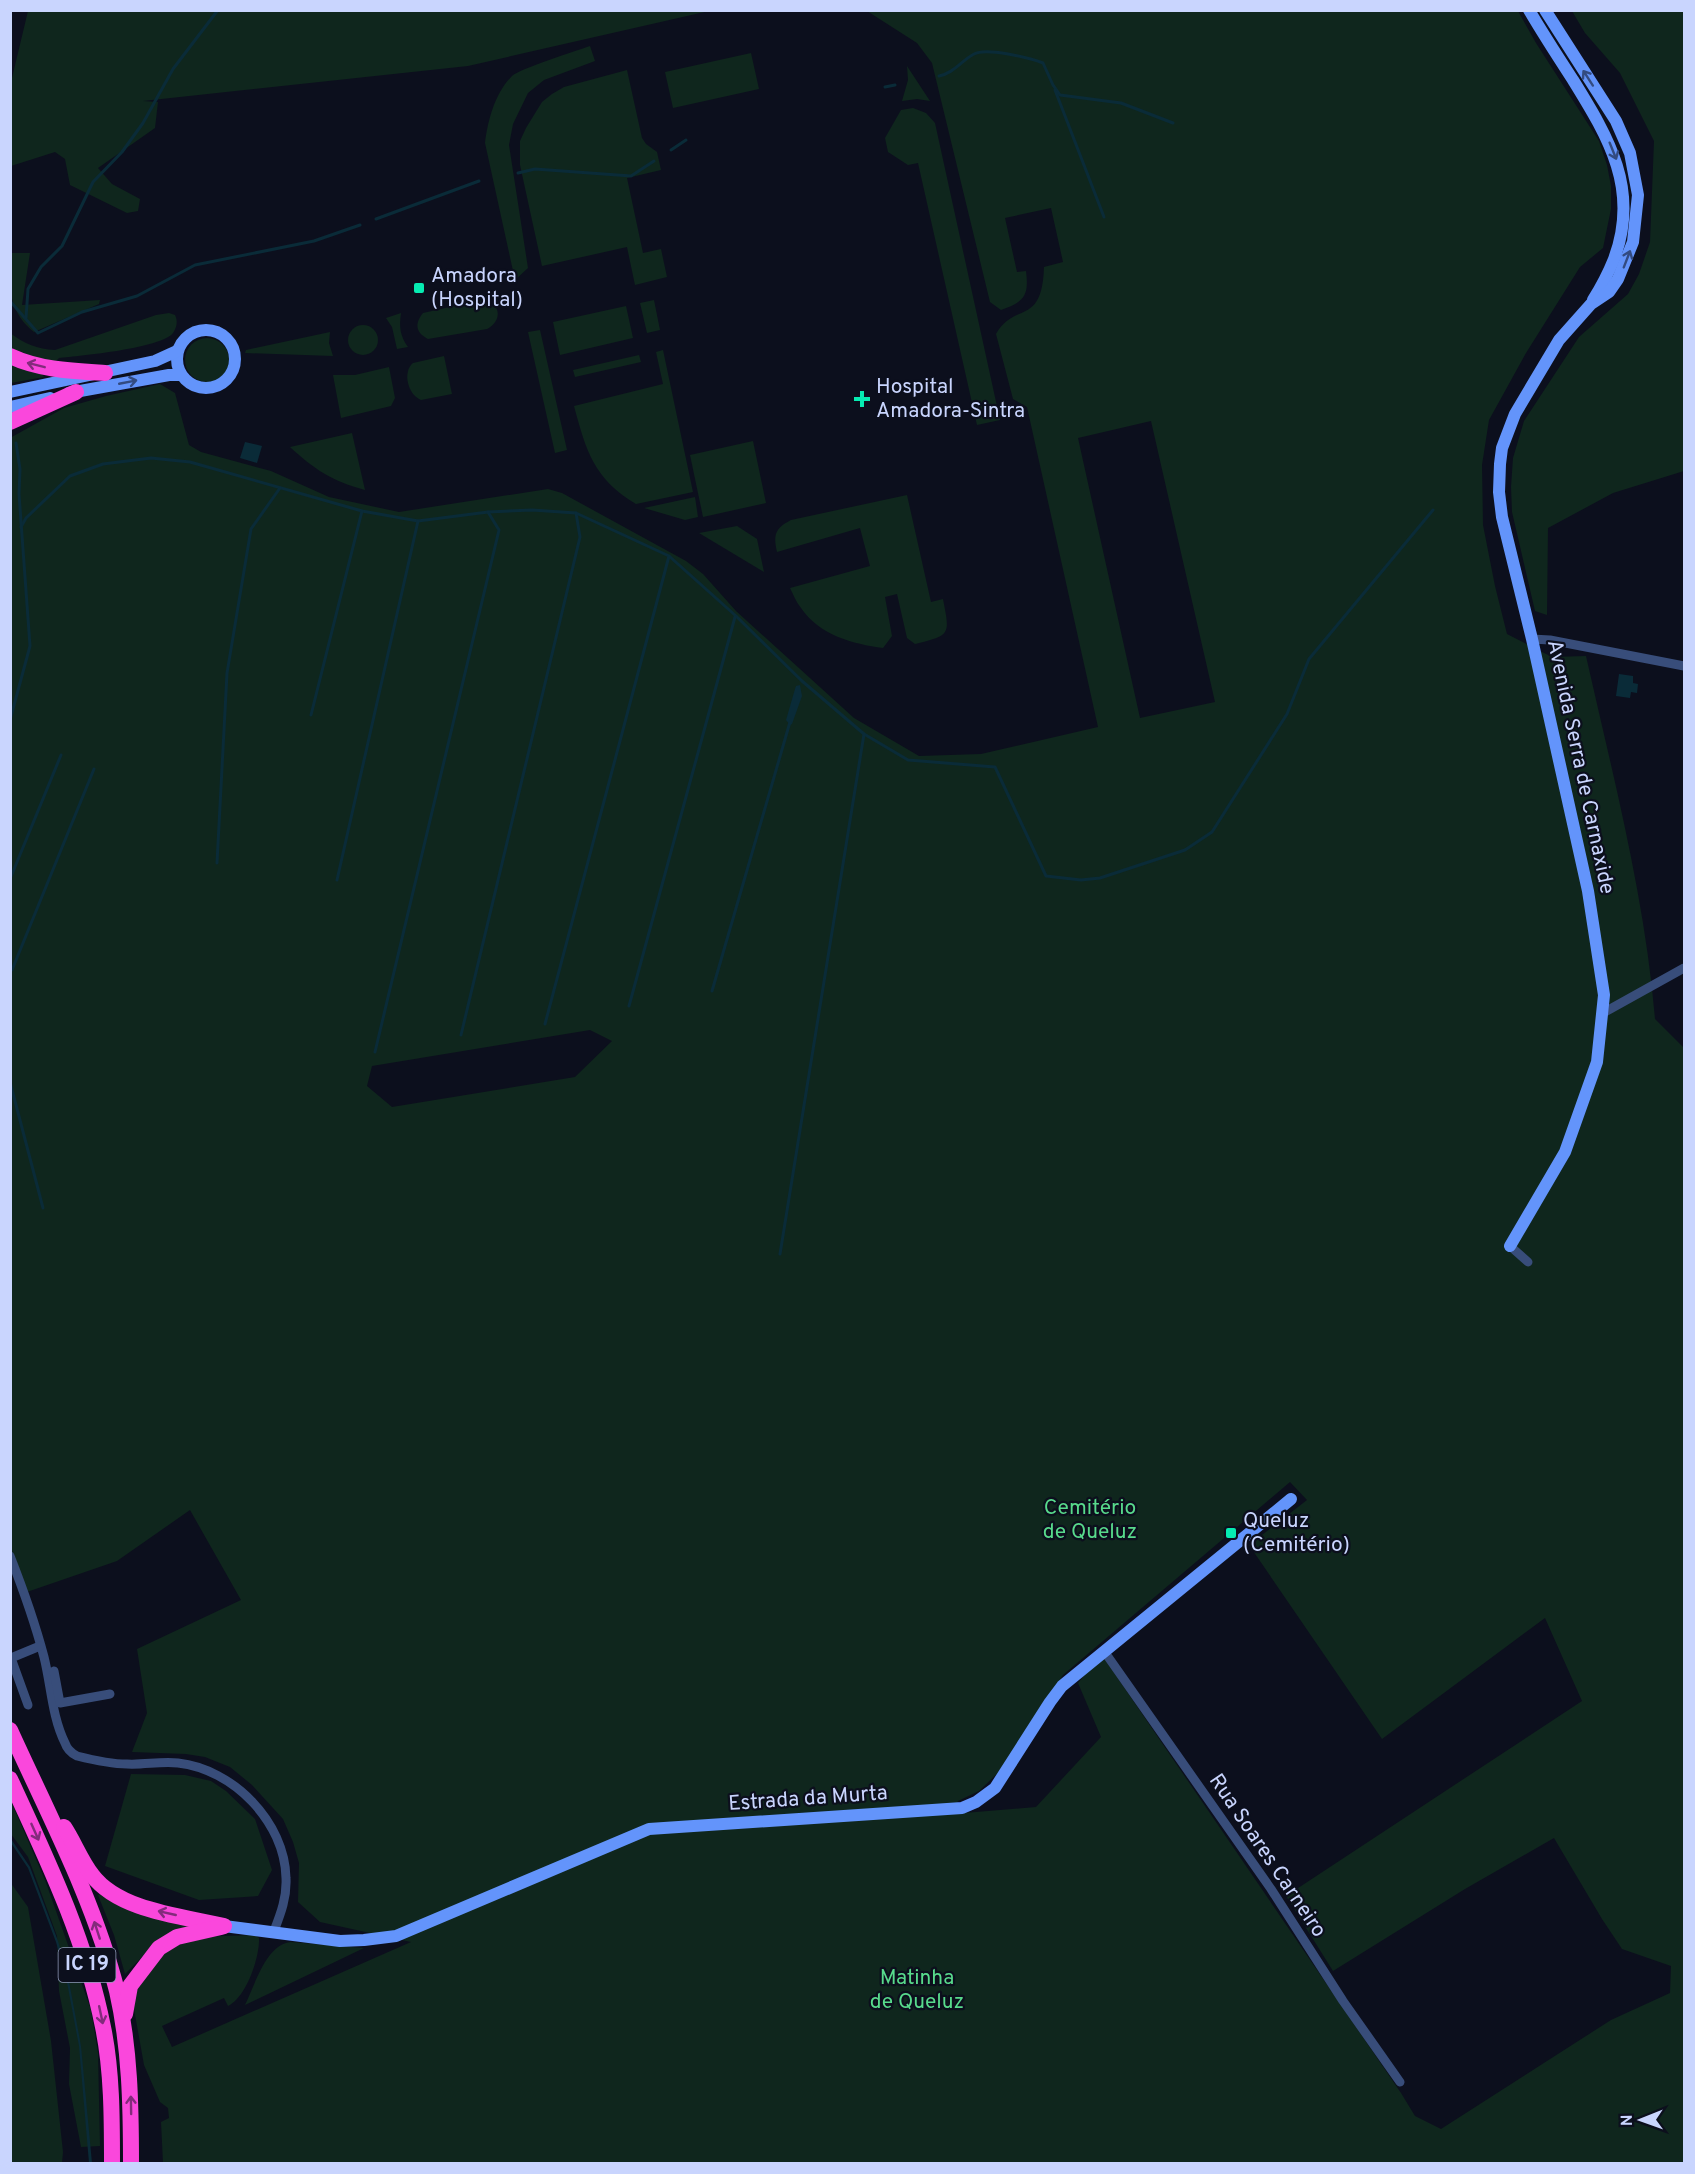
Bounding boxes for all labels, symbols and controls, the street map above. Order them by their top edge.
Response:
one-way arrow [1581,70,1593,87]
one-way arrow [1608,141,1619,159]
one-way arrow [1622,251,1633,269]
place label: Amadora (Hospital) [431,263,523,314]
marker: Amadora (Hospital) [412,281,426,295]
one-way arrow [27,358,46,370]
place label: Hospital Amadora-Sintra [876,374,1025,425]
one-way arrow [118,376,138,387]
marker: Hospital Amadora-Sintra [853,390,871,408]
street label: Avenida Serra de Carnaxide [1540,637,1620,897]
park label: Cemitério de Queluz [1043,1495,1137,1546]
place label: Queluz (Cemitério) [1243,1508,1350,1559]
marker: Queluz (Cemitério) [1224,1526,1238,1540]
street label: Rua Soares Carneiro [1202,1769,1332,1943]
street label: Estrada da Murta [727,1780,889,1818]
one-way arrow [29,1823,41,1841]
one-way arrow [157,1906,176,1918]
one-way arrow [91,1921,102,1940]
road number: IC 19 [58,1948,116,1982]
park label: Matinha de Queluz [870,1965,964,2016]
one-way arrow [96,2005,107,2024]
north arrow [1611,2090,1671,2150]
one-way arrow [125,2096,137,2116]
text: N [1618,2114,1638,2126]

